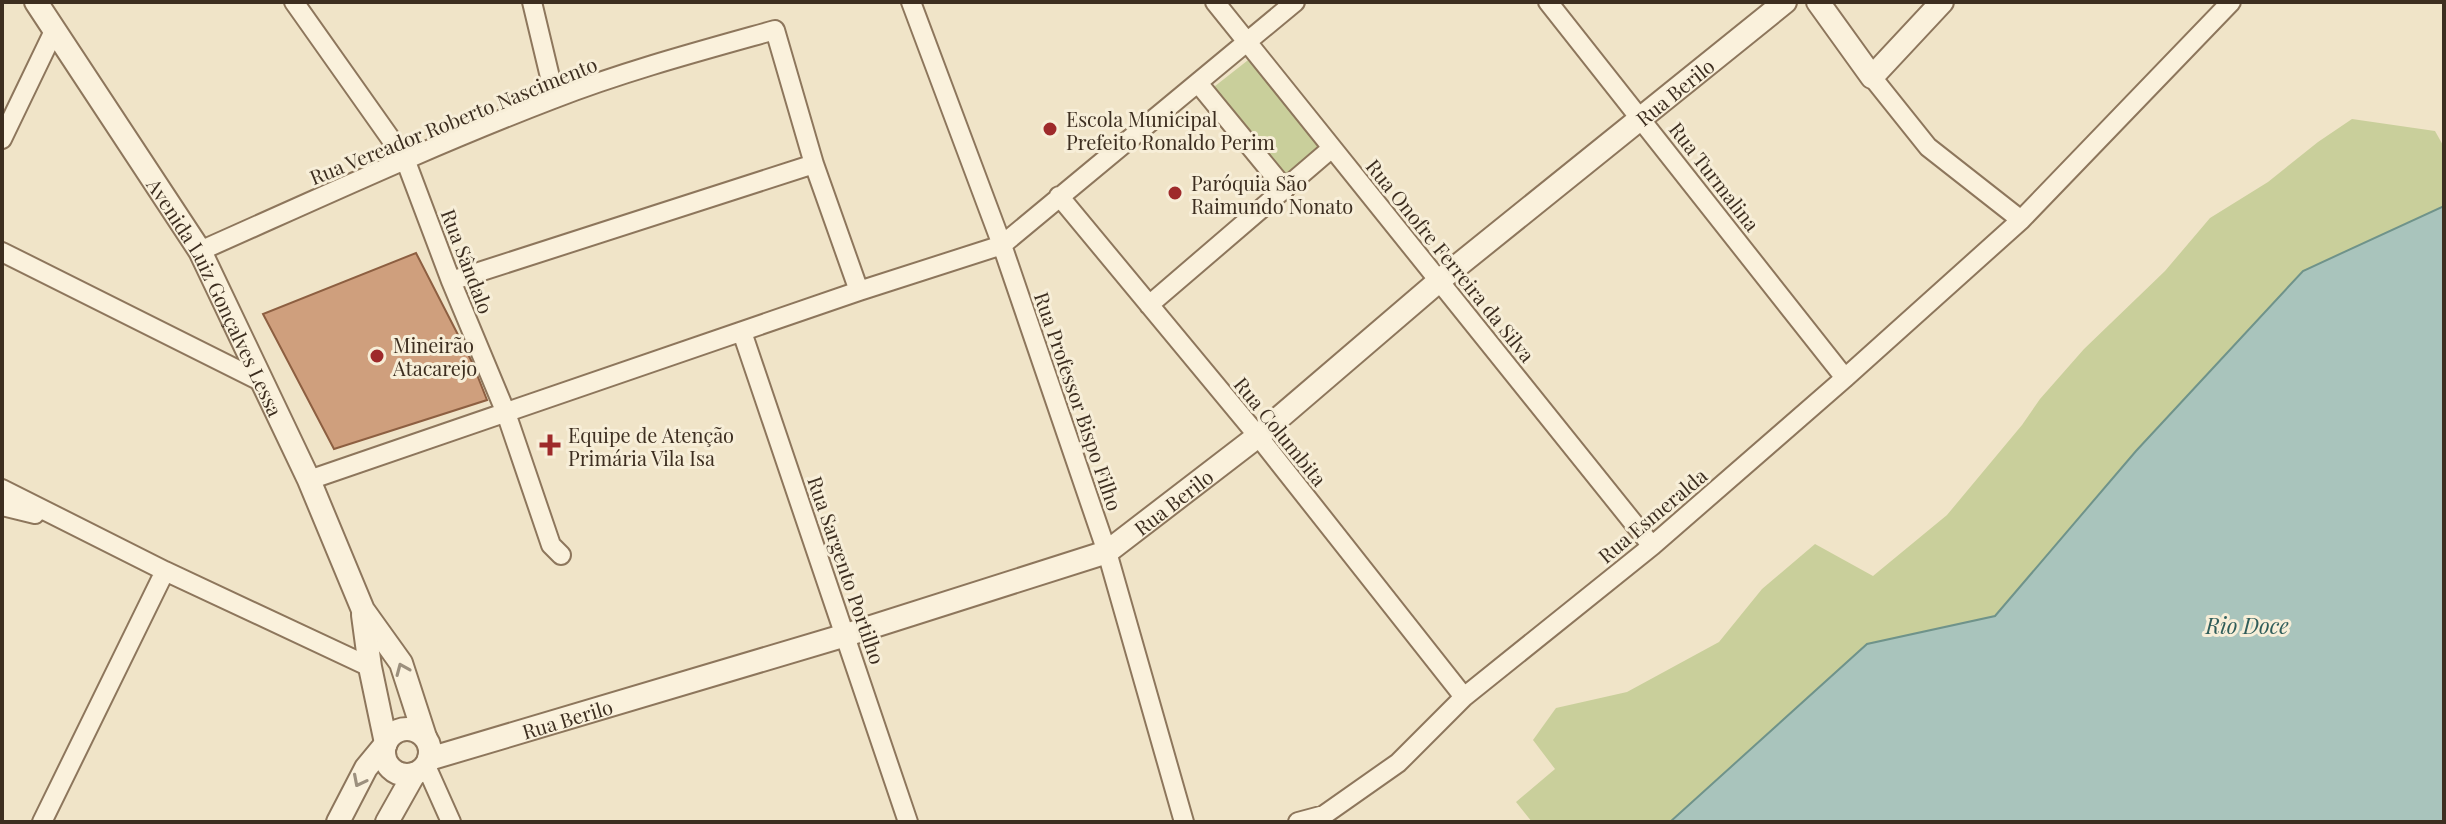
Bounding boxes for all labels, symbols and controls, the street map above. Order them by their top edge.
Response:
street label: Rua Vereador Roberto Nascimento [305,50,601,190]
street label: Rua Berilo [1630,51,1719,131]
place label: Escola Municipal Prefeito Ronaldo Perim [1066,105,1275,155]
street label: Rua Turmalina [1664,116,1766,236]
marker: Escola Municipal Prefeito Ronaldo Perim [1041,120,1059,138]
street label: Rua Onofre Ferreira da Silva [1361,153,1541,367]
place label: Paróquia São Raimundo Nonato [1191,169,1353,219]
street label: Avenida Luiz Gonçalves Lessa [141,172,290,420]
marker: Paróquia São Raimundo Nonato [1166,184,1184,202]
street label: Rua Sândalo [436,205,500,317]
street label: Rua Professor Bispo Filho [1029,288,1129,514]
place label: Mineirão Atacarejo [392,331,477,381]
marker: Mineirão Atacarejo [368,347,386,365]
street label: Rua Columbita [1229,371,1333,491]
place label: Equipe de Atenção Primária Vila Isa [568,421,734,471]
marker: Equipe de Atenção Primária Vila Isa [539,434,561,456]
street label: Rua Esmeralda [1592,461,1712,568]
street label: Rua Berilo [1128,462,1218,540]
street label: Rua Sargento Portilho [802,472,892,668]
water label: Rio Doce [2204,610,2289,640]
one-way arrow [395,663,411,677]
street label: Rua Berilo [519,692,616,744]
one-way arrow [353,773,368,788]

